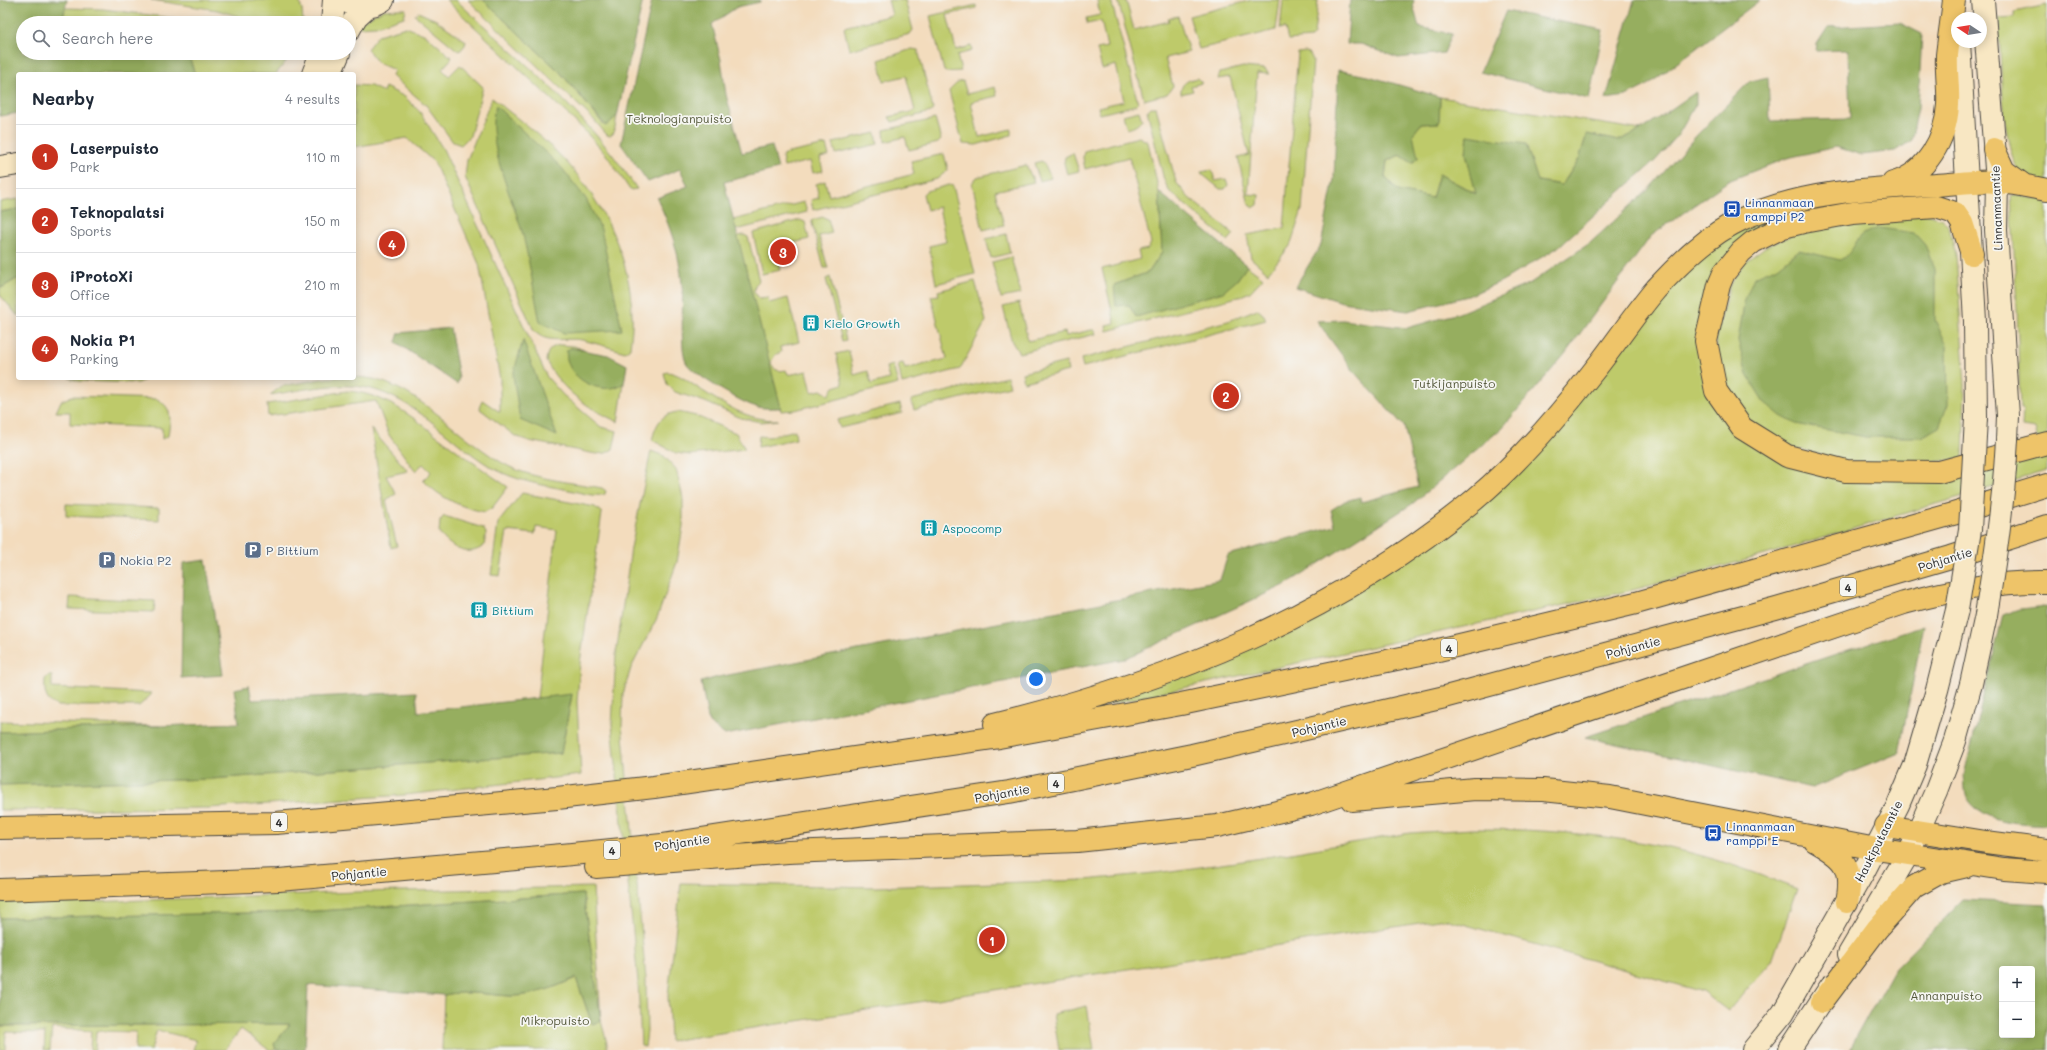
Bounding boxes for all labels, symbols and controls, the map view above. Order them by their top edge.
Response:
north arrow [1951,12,1987,48]
search box [16,16,356,60]
icon: search [30,27,52,49]
text: Search here [62,28,153,48]
text: Nearby [32,87,94,109]
text: 4 results [285,90,340,107]
park label: Teknologianpuisto [626,110,732,126]
text: Laserpuisto [70,138,159,158]
text: 1 [42,148,48,165]
text: 110 m [306,148,340,165]
text: Park [70,158,99,175]
street label: Linnanmaantie [1987,165,2005,251]
place label: Linnanmaan ramppi P2 [1745,194,1814,224]
bus stop icon: Linnanmaan ramppi P2 [1722,199,1742,219]
text: Teknopalatsi [70,202,165,222]
text: 2 [41,212,49,229]
text: 150 m [304,212,340,229]
text: Sports [70,222,112,239]
pin: 4 [379,229,405,259]
pin: 3 [770,237,796,267]
text: iProtoXi [70,266,133,286]
text: 3 [41,276,49,293]
text: 210 m [304,276,340,293]
text: Office [70,286,110,303]
building icon: Kielo Growth [801,313,821,333]
place label: Kielo Growth [824,315,900,331]
text: Nokia P1 [70,330,135,350]
text: 4 [41,340,49,357]
text: 340 m [302,340,340,357]
text: Parking [70,350,118,367]
park label: Tutkijanpuisto [1413,375,1495,391]
pin: 2 [1213,381,1239,411]
building icon: Aspocomp [919,518,939,538]
place label: Aspocomp [942,520,1002,536]
parking icon: P Bittium [243,540,263,560]
place label: P Bittium [266,542,319,558]
street label: Pohjantie [1916,543,1974,575]
parking icon: Nokia P2 [97,550,117,570]
place label: Nokia P2 [120,552,171,568]
road number: 4 [1840,578,1856,596]
building icon: Bittium [469,600,489,620]
place label: Bittium [492,602,533,618]
street label: Pohjantie [1604,632,1662,662]
road number: 4 [1441,639,1457,657]
your location [1026,669,1046,689]
street label: Pohjantie [1290,712,1348,740]
road number: 4 [1048,774,1064,792]
street label: Pohjantie [973,780,1031,806]
street label: Haukiputaantie [1850,797,1906,885]
road number: 4 [271,813,287,831]
place label: Linnanmaan ramppi E [1726,818,1795,848]
bus stop icon: Linnanmaan ramppi E [1703,823,1723,843]
street label: Pohjantie [653,830,711,854]
road number: 4 [604,841,620,859]
street label: Pohjantie [331,863,387,883]
pin: 1 [979,925,1005,955]
map controls [1999,966,2035,1038]
button: + [1999,966,2035,1002]
park label: Annanpuisto [1910,987,1982,1003]
button: − [1999,1002,2035,1038]
park label: Mikropuisto [521,1012,589,1028]

